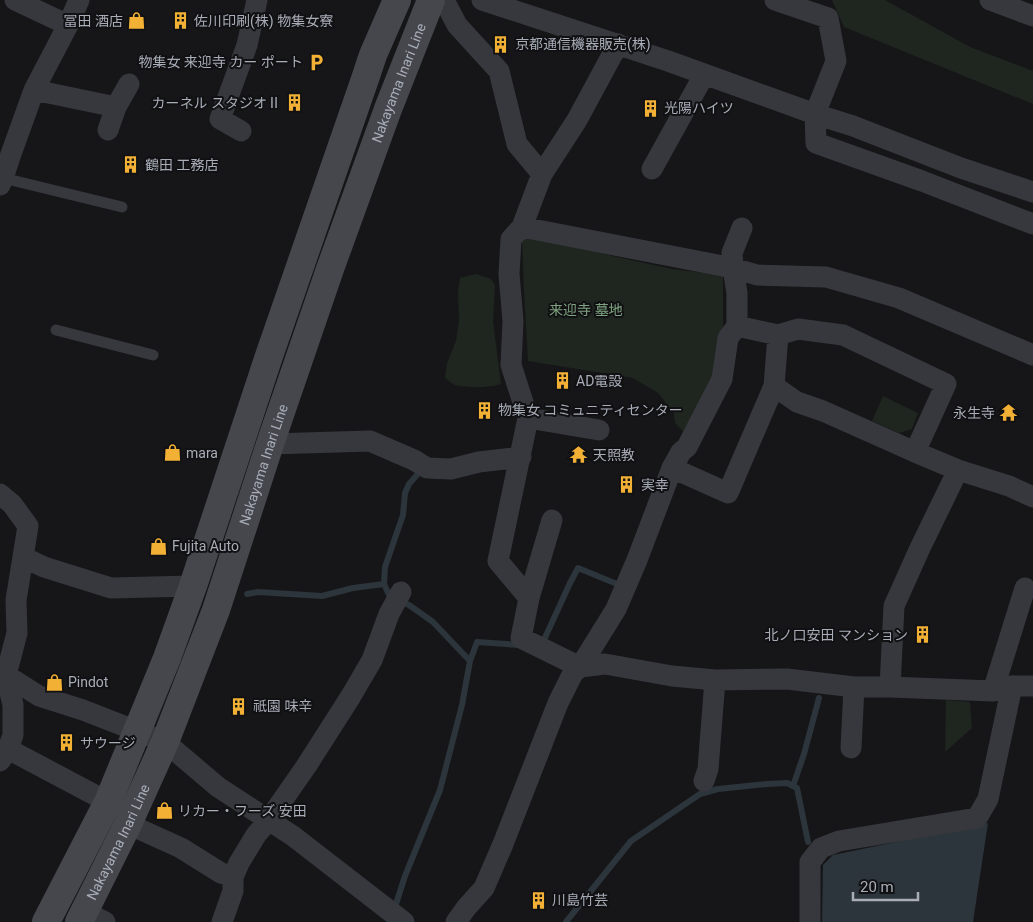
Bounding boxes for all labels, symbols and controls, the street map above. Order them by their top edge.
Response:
shop icon: 冨田 酒店 [127,11,147,31]
building icon: 佐川印刷(株) 物集女寮 [170,11,190,31]
place label: 冨田 酒店 [64,13,123,29]
place label: 佐川印刷(株) 物集女寮 [194,13,333,30]
street label: Nakayama Inari Line [368,21,429,145]
building icon: 京都通信機器販売(株) [491,34,511,54]
place label: 京都通信機器販売(株) [515,36,651,53]
parking icon: 物集女 来迎寺 カー ポート [307,52,327,72]
place label: 物集女 来迎寺 カー ポート [139,54,303,70]
building icon: カーネル スタジオⅡ [285,93,305,113]
place label: カーネル スタジオⅡ [152,95,281,111]
building icon: 光陽ハイツ [640,98,660,118]
place label: 光陽ハイツ [664,100,734,116]
building icon: 鶴田 工務店 [121,155,141,175]
place label: 鶴田 工務店 [145,157,218,173]
park label: 来迎寺 墓地 [549,302,623,318]
building icon: AD電設 [552,371,572,391]
place label: AD電設 [576,373,622,389]
building icon: 物集女 コミュニティセンター [474,400,494,420]
street label: Nakayama Inari Line [236,402,291,527]
place label: 物集女 コミュニティセンター [498,402,683,418]
temple icon: 永生寺 [999,403,1019,423]
place label: 永生寺 [953,405,995,421]
shop icon: mara [162,443,182,463]
place label: mara [186,445,218,461]
temple icon: 天照教 [569,445,589,465]
place label: 天照教 [593,447,635,463]
building icon: 実幸 [617,475,637,495]
place label: 実幸 [641,477,669,493]
shop icon: Fujita Auto [148,536,168,556]
place label: Fujita Auto [172,538,239,554]
building icon: 北ノ口安田 マンション [912,625,932,645]
place label: 北ノ口安田 マンション [765,627,908,643]
shop icon: Pindot [44,672,64,692]
place label: Pindot [68,674,109,690]
building icon: 祇園 味辛 [229,696,249,716]
place label: 祇園 味辛 [253,698,312,714]
building icon: サウージ [56,733,76,753]
place label: サウージ [80,735,136,751]
street label: Nakayama Inari Line [83,782,153,903]
shop icon: リカー・フーズ 安田 [154,801,174,821]
place label: リカー・フーズ 安田 [178,803,307,819]
scale bar [853,870,918,902]
text: 20 m [860,878,894,896]
building icon: 川島竹芸 [528,890,548,910]
place label: 川島竹芸 [552,892,608,908]

